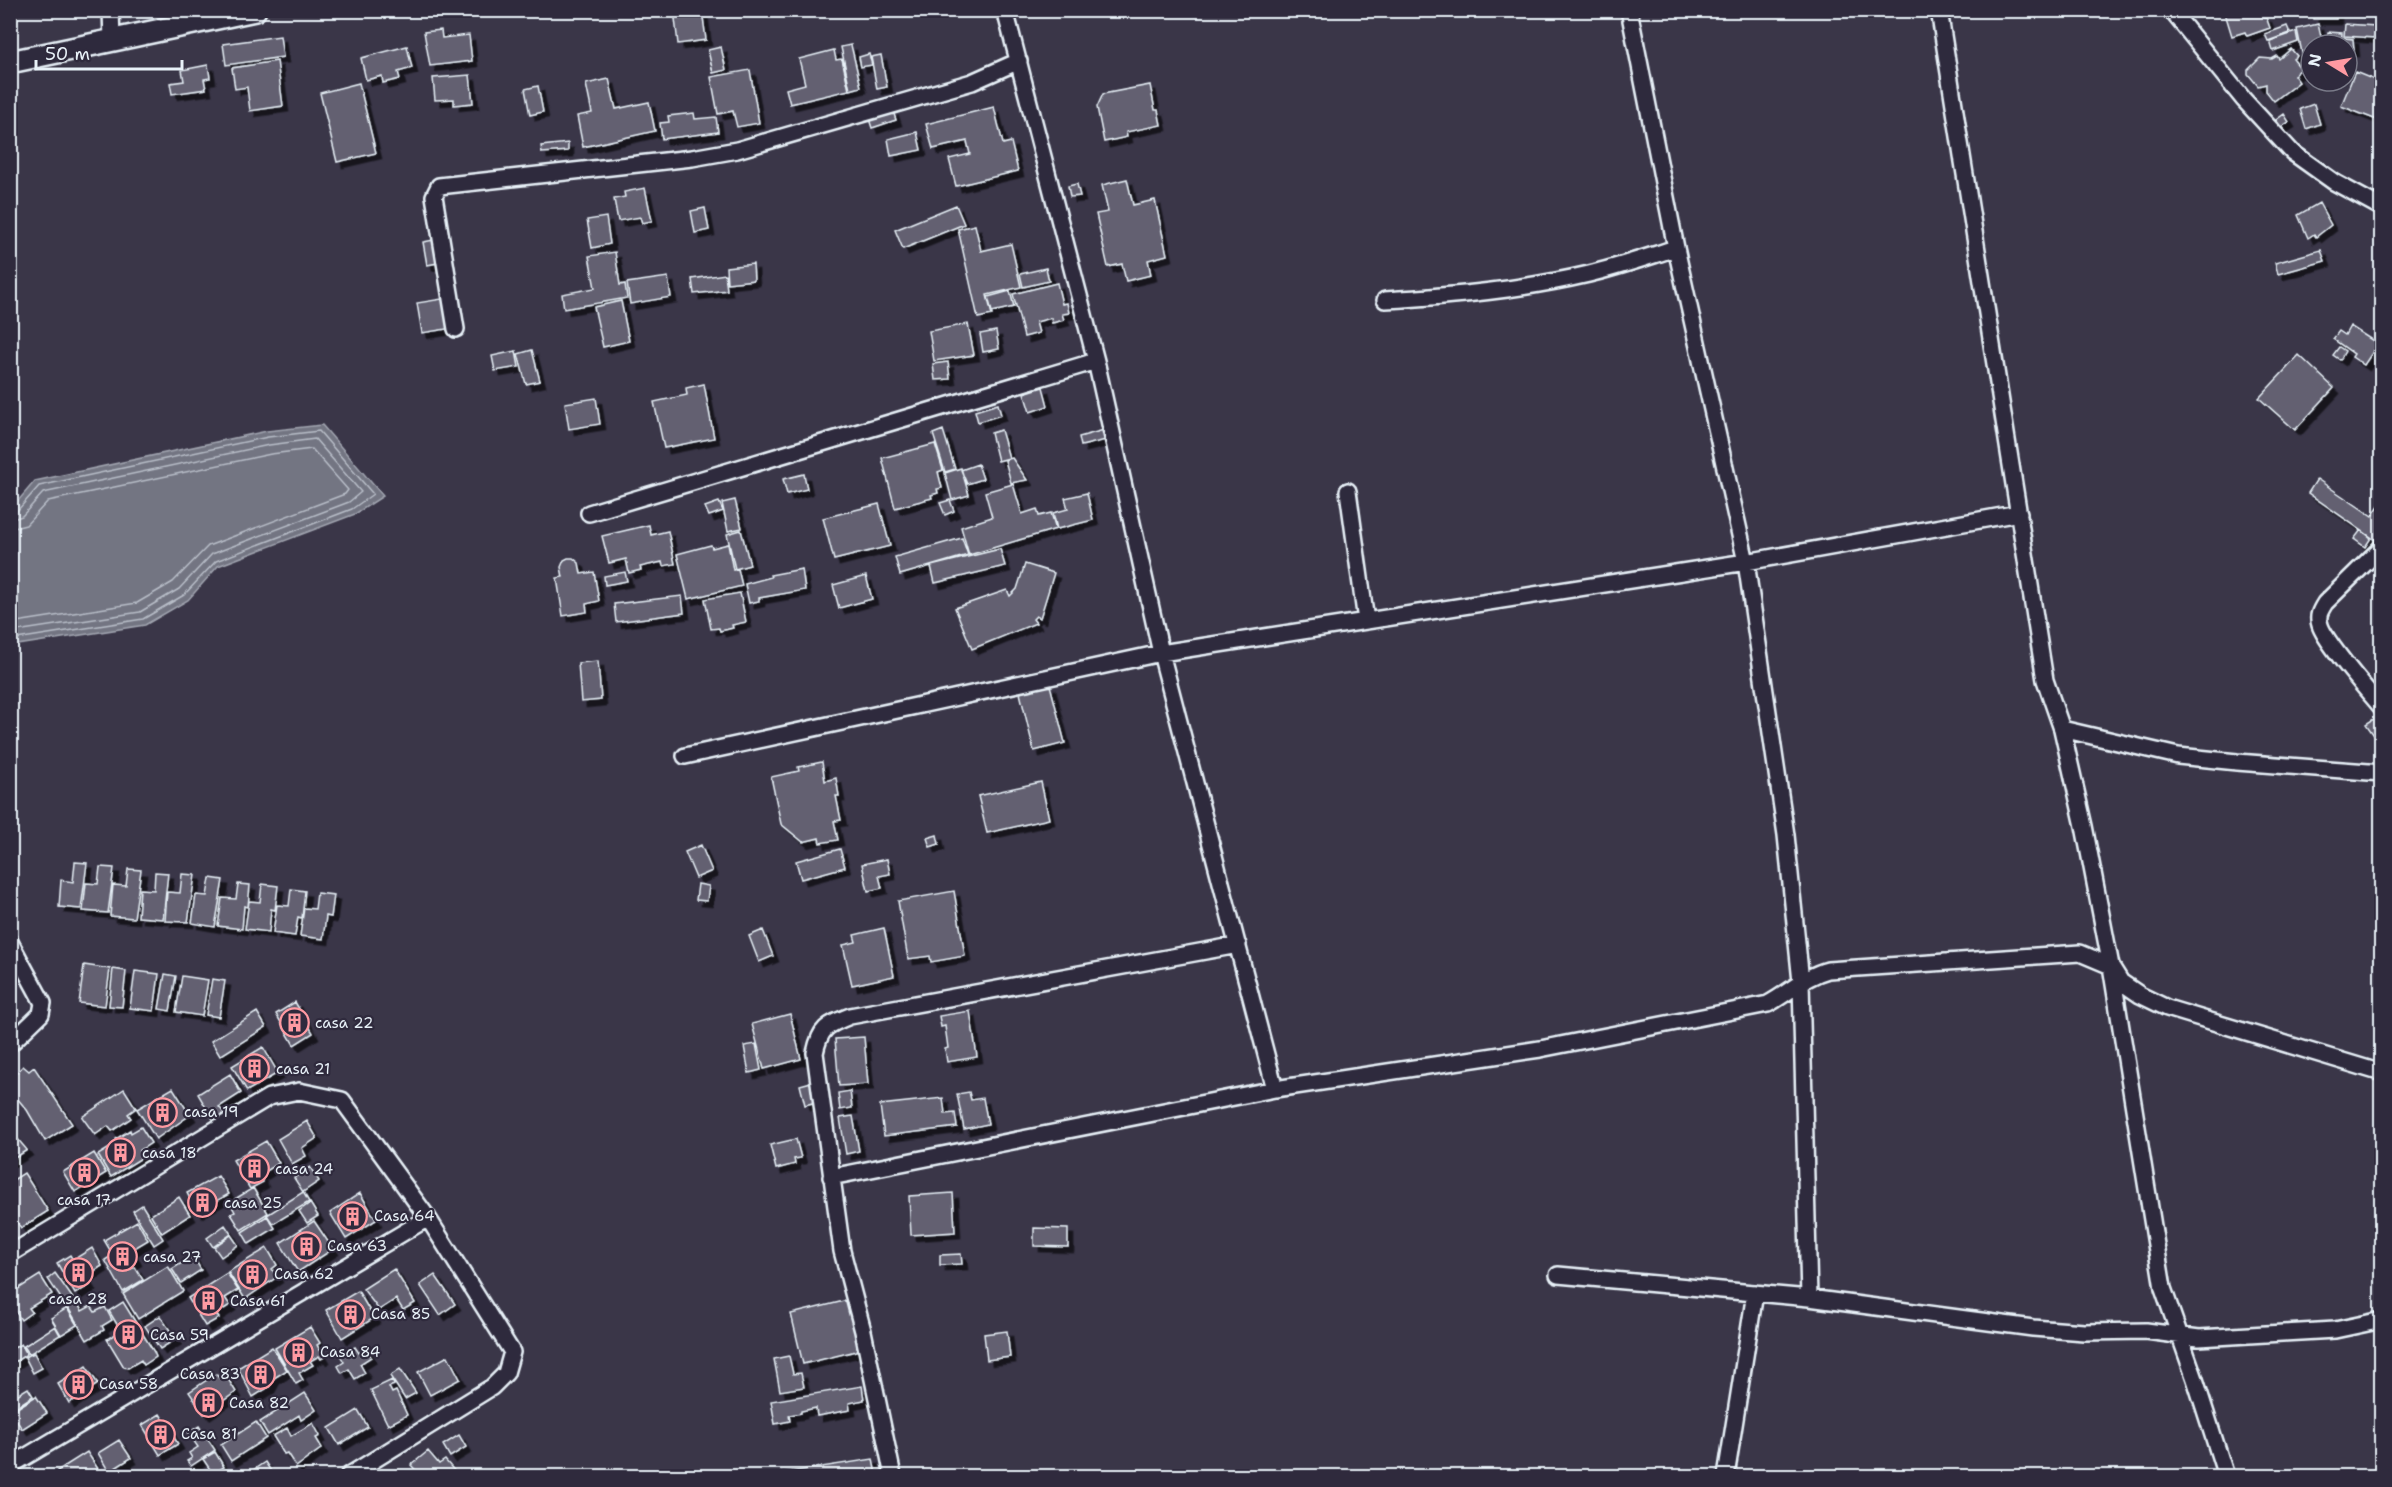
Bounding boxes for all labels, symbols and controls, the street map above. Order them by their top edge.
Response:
scale bar [36,33,182,71]
north arrow [2299,33,2359,93]
text: 50 m [45,42,90,66]
text: N [2303,52,2326,68]
building icon: casa 22 [278,1007,310,1039]
place label: casa 22 [315,1013,374,1033]
building icon: casa 21 [239,1053,271,1085]
place label: casa 21 [276,1059,330,1079]
building icon: casa 19 [147,1096,179,1128]
place label: casa 19 [184,1102,238,1122]
building icon: casa 18 [105,1137,137,1169]
place label: casa 18 [142,1143,197,1163]
building icon: casa 24 [238,1153,270,1185]
building icon: casa 17 [68,1157,100,1189]
place label: casa 24 [275,1159,333,1179]
building icon: casa 25 [187,1187,219,1219]
place label: casa 17 [57,1190,111,1210]
place label: casa 25 [224,1193,282,1213]
building icon: Casa 64 [337,1200,369,1232]
place label: Casa 64 [374,1206,434,1226]
building icon: Casa 63 [290,1230,322,1262]
place label: Casa 63 [327,1236,387,1256]
building icon: casa 27 [106,1241,138,1273]
place label: casa 27 [143,1247,201,1267]
building icon: casa 28 [62,1256,94,1288]
building icon: Casa 62 [237,1258,269,1290]
place label: Casa 62 [274,1264,334,1284]
building icon: Casa 61 [193,1285,225,1317]
place label: casa 28 [49,1289,107,1309]
place label: Casa 61 [230,1291,286,1311]
building icon: Casa 85 [334,1298,366,1330]
place label: Casa 85 [371,1304,430,1324]
building icon: Casa 59 [113,1319,145,1351]
place label: Casa 59 [150,1325,209,1345]
building icon: Casa 84 [283,1336,315,1368]
place label: Casa 84 [320,1342,380,1362]
building icon: Casa 83 [245,1358,277,1390]
place label: Casa 83 [180,1364,240,1384]
building icon: Casa 58 [62,1368,94,1400]
place label: Casa 58 [99,1374,158,1394]
building icon: Casa 82 [192,1387,224,1419]
place label: Casa 82 [229,1393,289,1413]
building icon: Casa 81 [144,1418,176,1450]
place label: Casa 81 [181,1424,237,1444]

